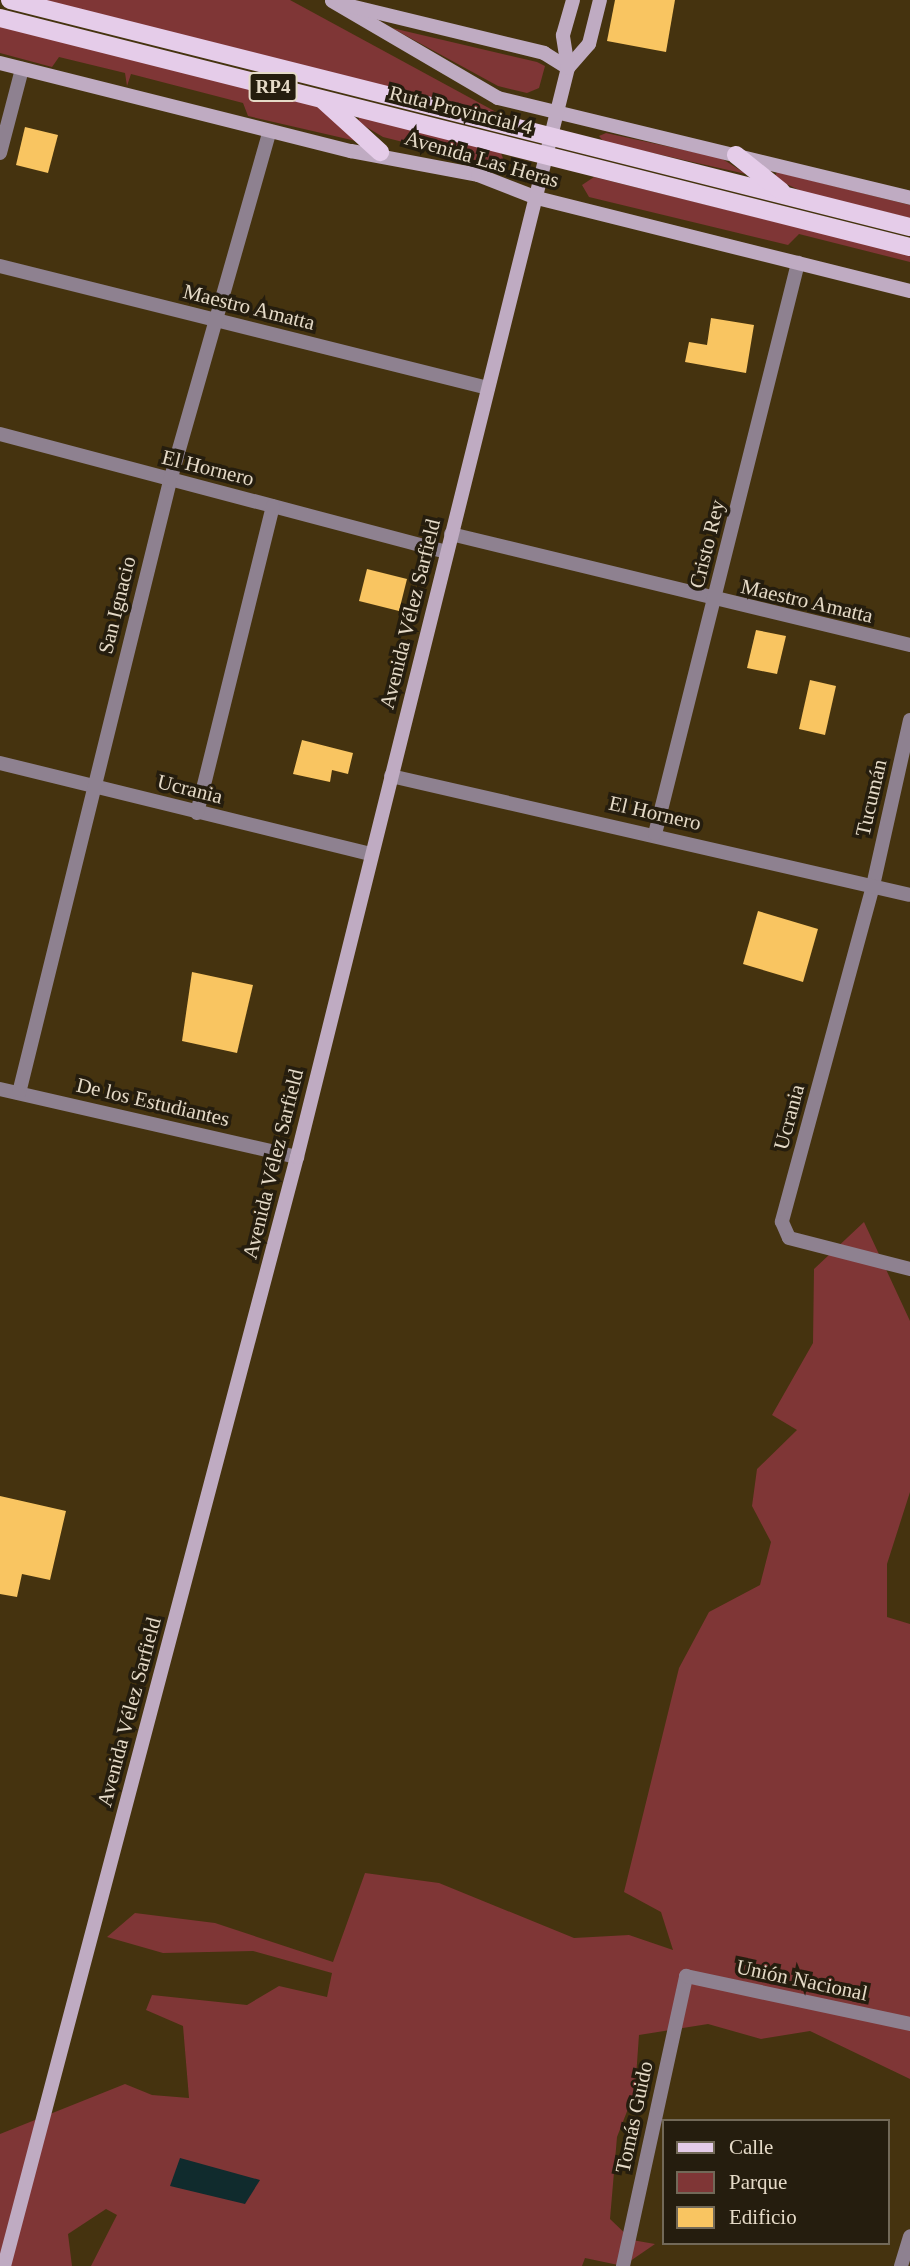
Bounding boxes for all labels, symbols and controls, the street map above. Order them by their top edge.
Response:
road number: RP4 [248,72,298,102]
street label: Ruta Provincial 4 [387,80,535,140]
street label: Avenida Las Heras [402,125,562,193]
street label: Maestro Amatta [180,278,318,336]
street label: El Hornero [159,444,257,492]
street label: Cristo Rey [684,497,730,591]
street label: Avenida Vélez Sarfield [374,516,446,712]
street label: San Ignacio [93,554,141,656]
street label: Maestro Amatta [738,573,876,629]
street label: Tucumán [850,757,892,839]
street label: Ucrania [155,769,225,809]
street label: El Hornero [606,790,704,836]
street label: Avenida Vélez Sarfield [237,1066,309,1262]
street label: De los Estudiantes [74,1072,232,1132]
street label: Ucrania [768,1082,810,1152]
street label: Avenida Vélez Sarfield [92,1614,166,1810]
street label: Unión Nacional [734,1954,870,2006]
street label: Tomás Guido [610,2059,658,2175]
legend [662,2119,889,2245]
text: Calle [729,2135,773,2159]
text: Parque [729,2170,787,2194]
text: Edificio [729,2205,797,2229]

